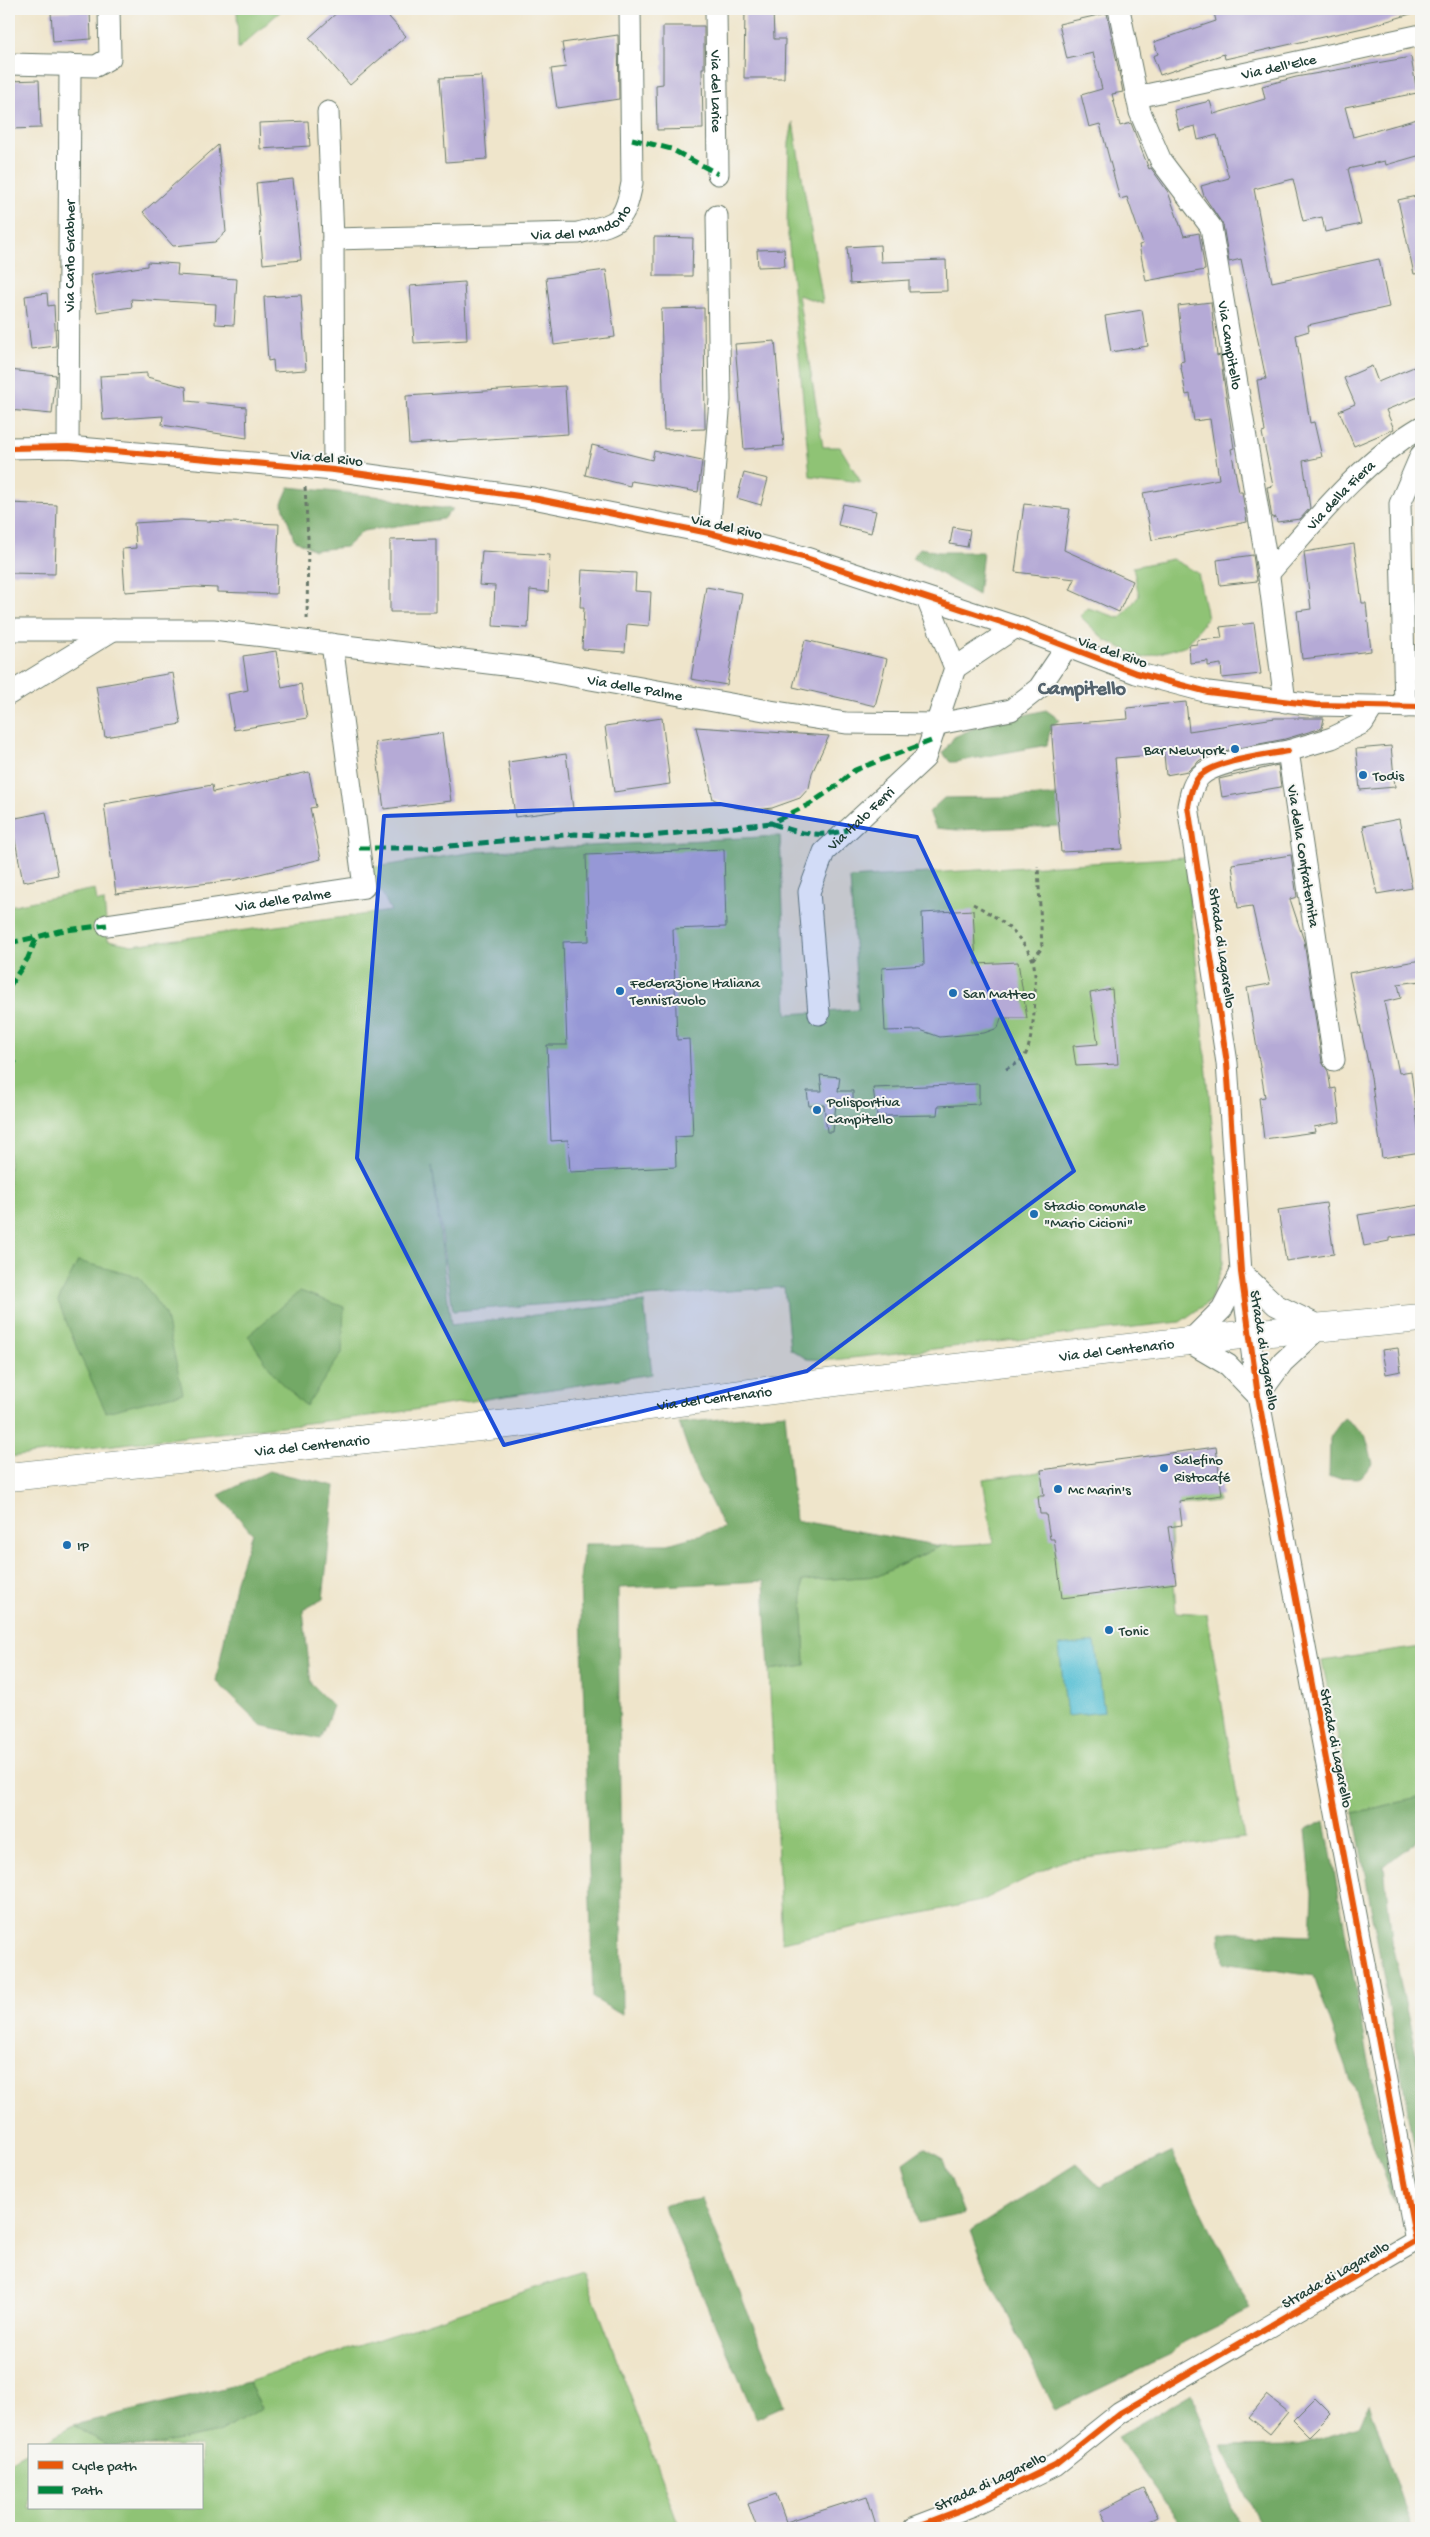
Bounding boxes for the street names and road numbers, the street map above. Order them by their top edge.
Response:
street label: Via del Larice [705,49,724,132]
street label: Via dell'Elce [1239,51,1318,85]
street label: Via Carlo Grabher [62,198,80,313]
street label: Via del Mandorlo [530,203,637,245]
street label: Via Campitello [1212,299,1245,391]
street label: Via del Rivo [289,446,364,472]
street label: Via della Fiera [1303,457,1380,535]
street label: Via del Rivo [688,511,764,545]
street label: Via del Rivo [1074,632,1150,673]
street label: Via delle Palme [585,671,684,706]
street label: Via della Confraternita [1282,783,1322,929]
street label: Via Italo Ferri [824,784,899,856]
street label: Via delle Palme [233,885,333,917]
street label: Strada di Lagarello [1204,887,1238,1010]
street label: Strada di Lagarello [1245,1289,1281,1412]
street label: Via del Centenario [1057,1336,1176,1367]
street label: Via del Centenario [655,1383,773,1416]
street label: Via del Centenario [253,1432,371,1462]
street label: Strada di Lagarello [1315,1687,1355,1810]
street label: Strada di Lagarello [1279,2238,1393,2314]
street label: Strada di Lagarello [932,2449,1050,2517]

